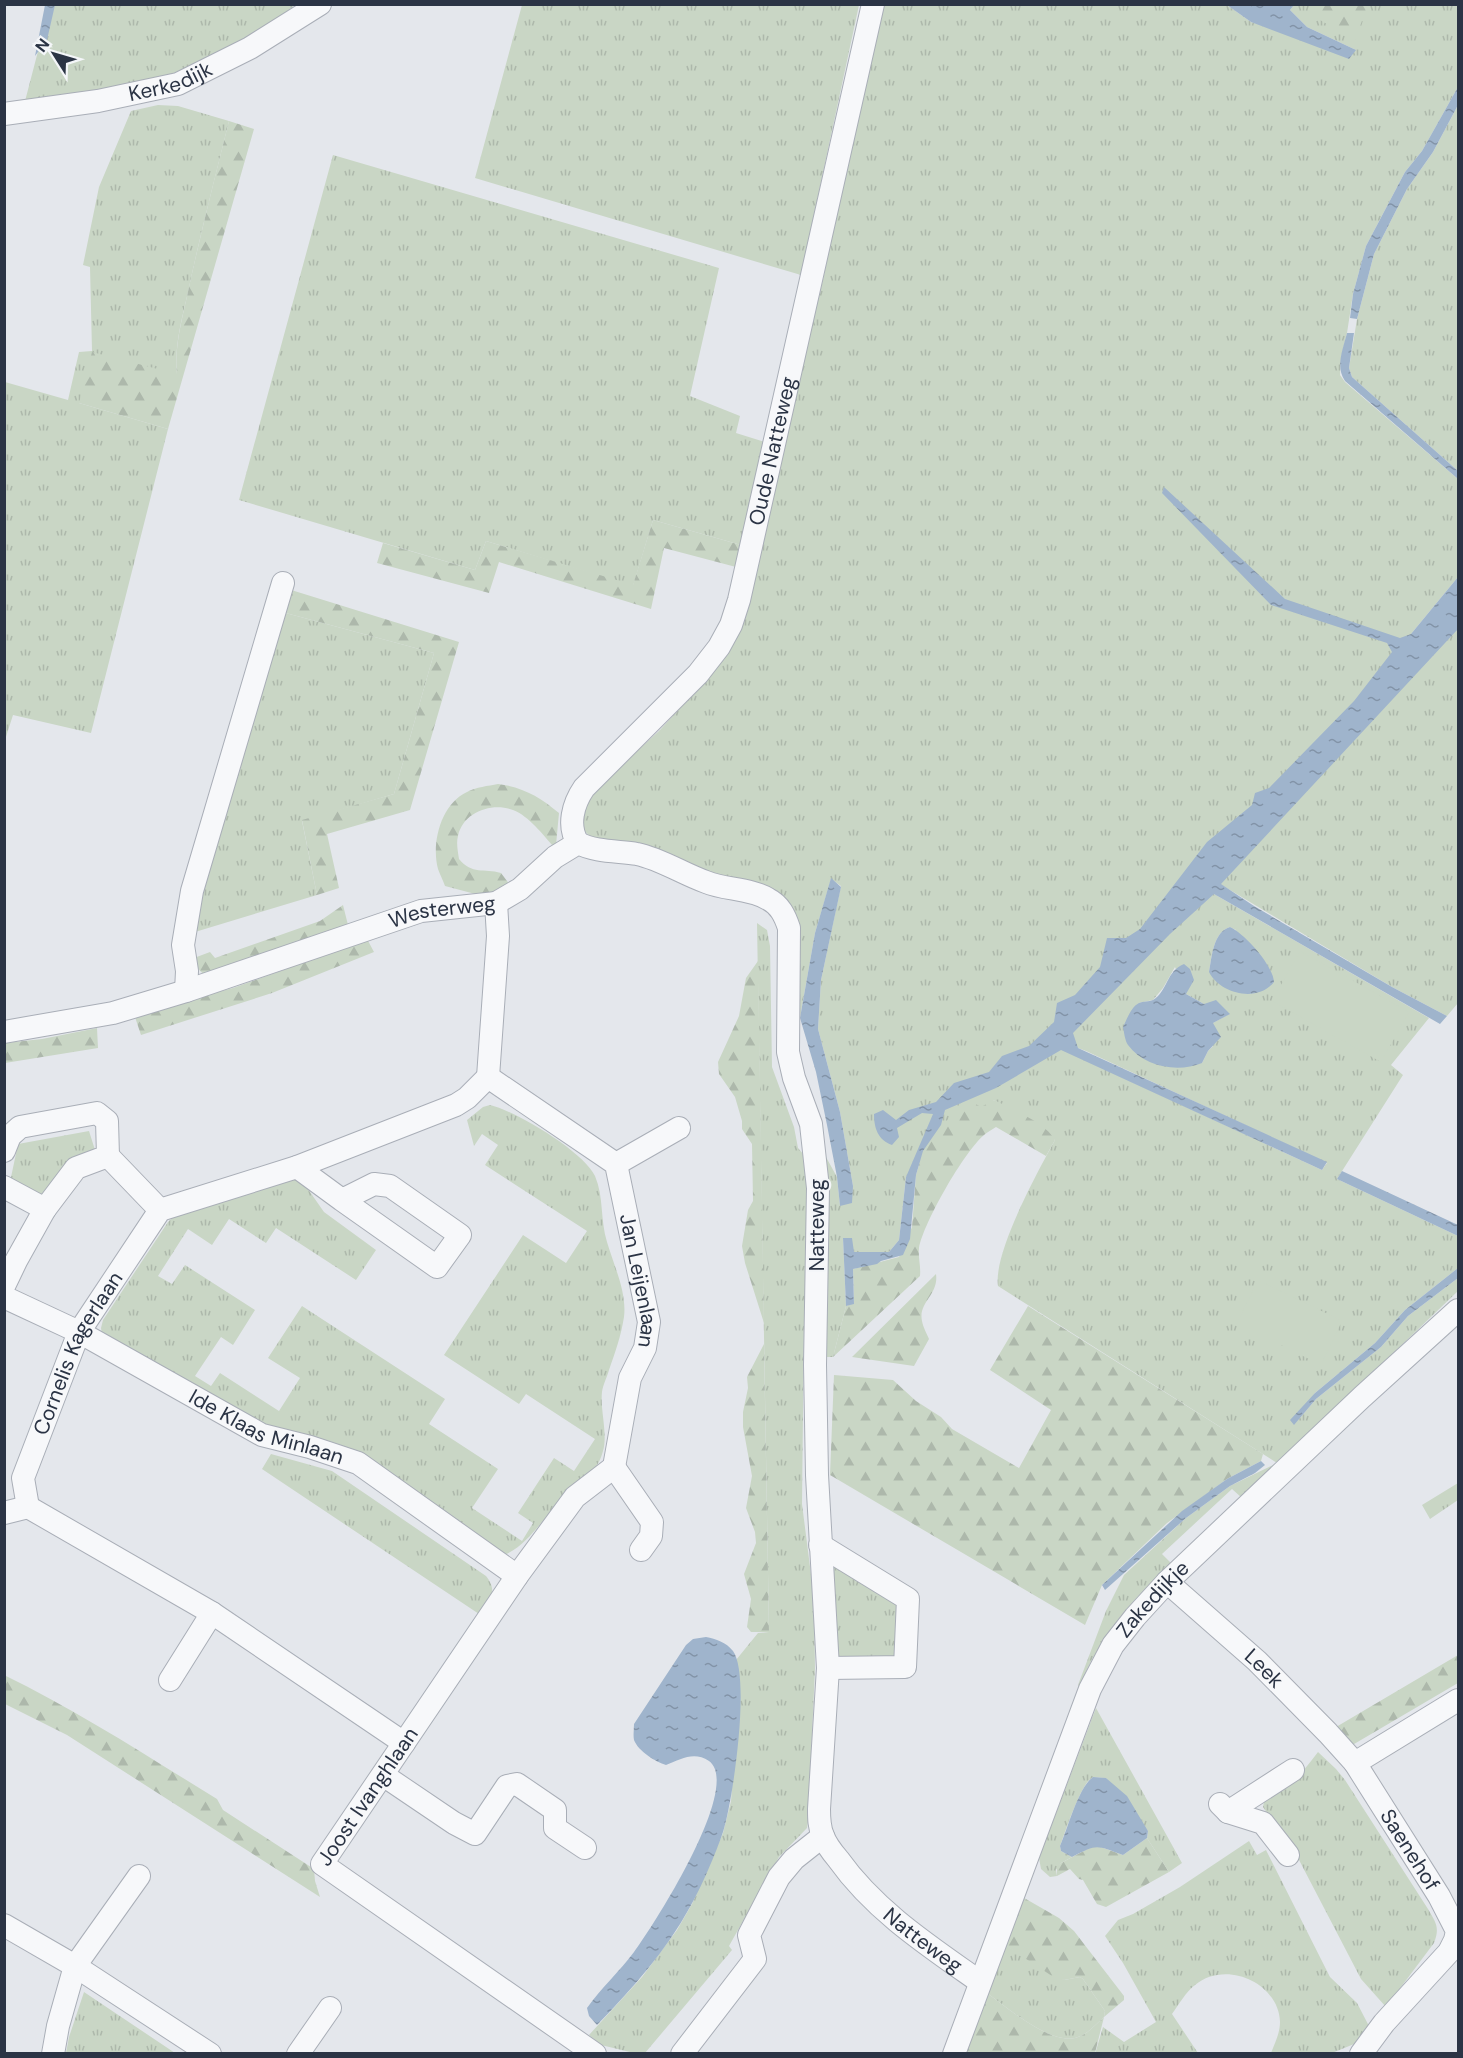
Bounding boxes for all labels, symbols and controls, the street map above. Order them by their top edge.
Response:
north arrow [24,24,84,84]
text: N [31,34,54,56]
street label: Kerkedijk [126,55,218,108]
street label: Oude Natteweg [742,374,803,528]
street label: Westerweg [385,889,497,935]
street label: Natteweg [803,1178,831,1271]
street label: Jan Leijenlaan [613,1211,663,1350]
street label: Cornelis Kagerlaan [27,1266,129,1439]
street label: Ide Klaas Minlaan [184,1383,347,1471]
street label: Zakedijkje [1110,1554,1195,1643]
street label: Leek [1239,1642,1290,1694]
street label: Joost Ivanghlaan [311,1722,425,1871]
street label: Saenehof [1374,1804,1446,1896]
street label: Natteweg [877,1901,968,1980]

